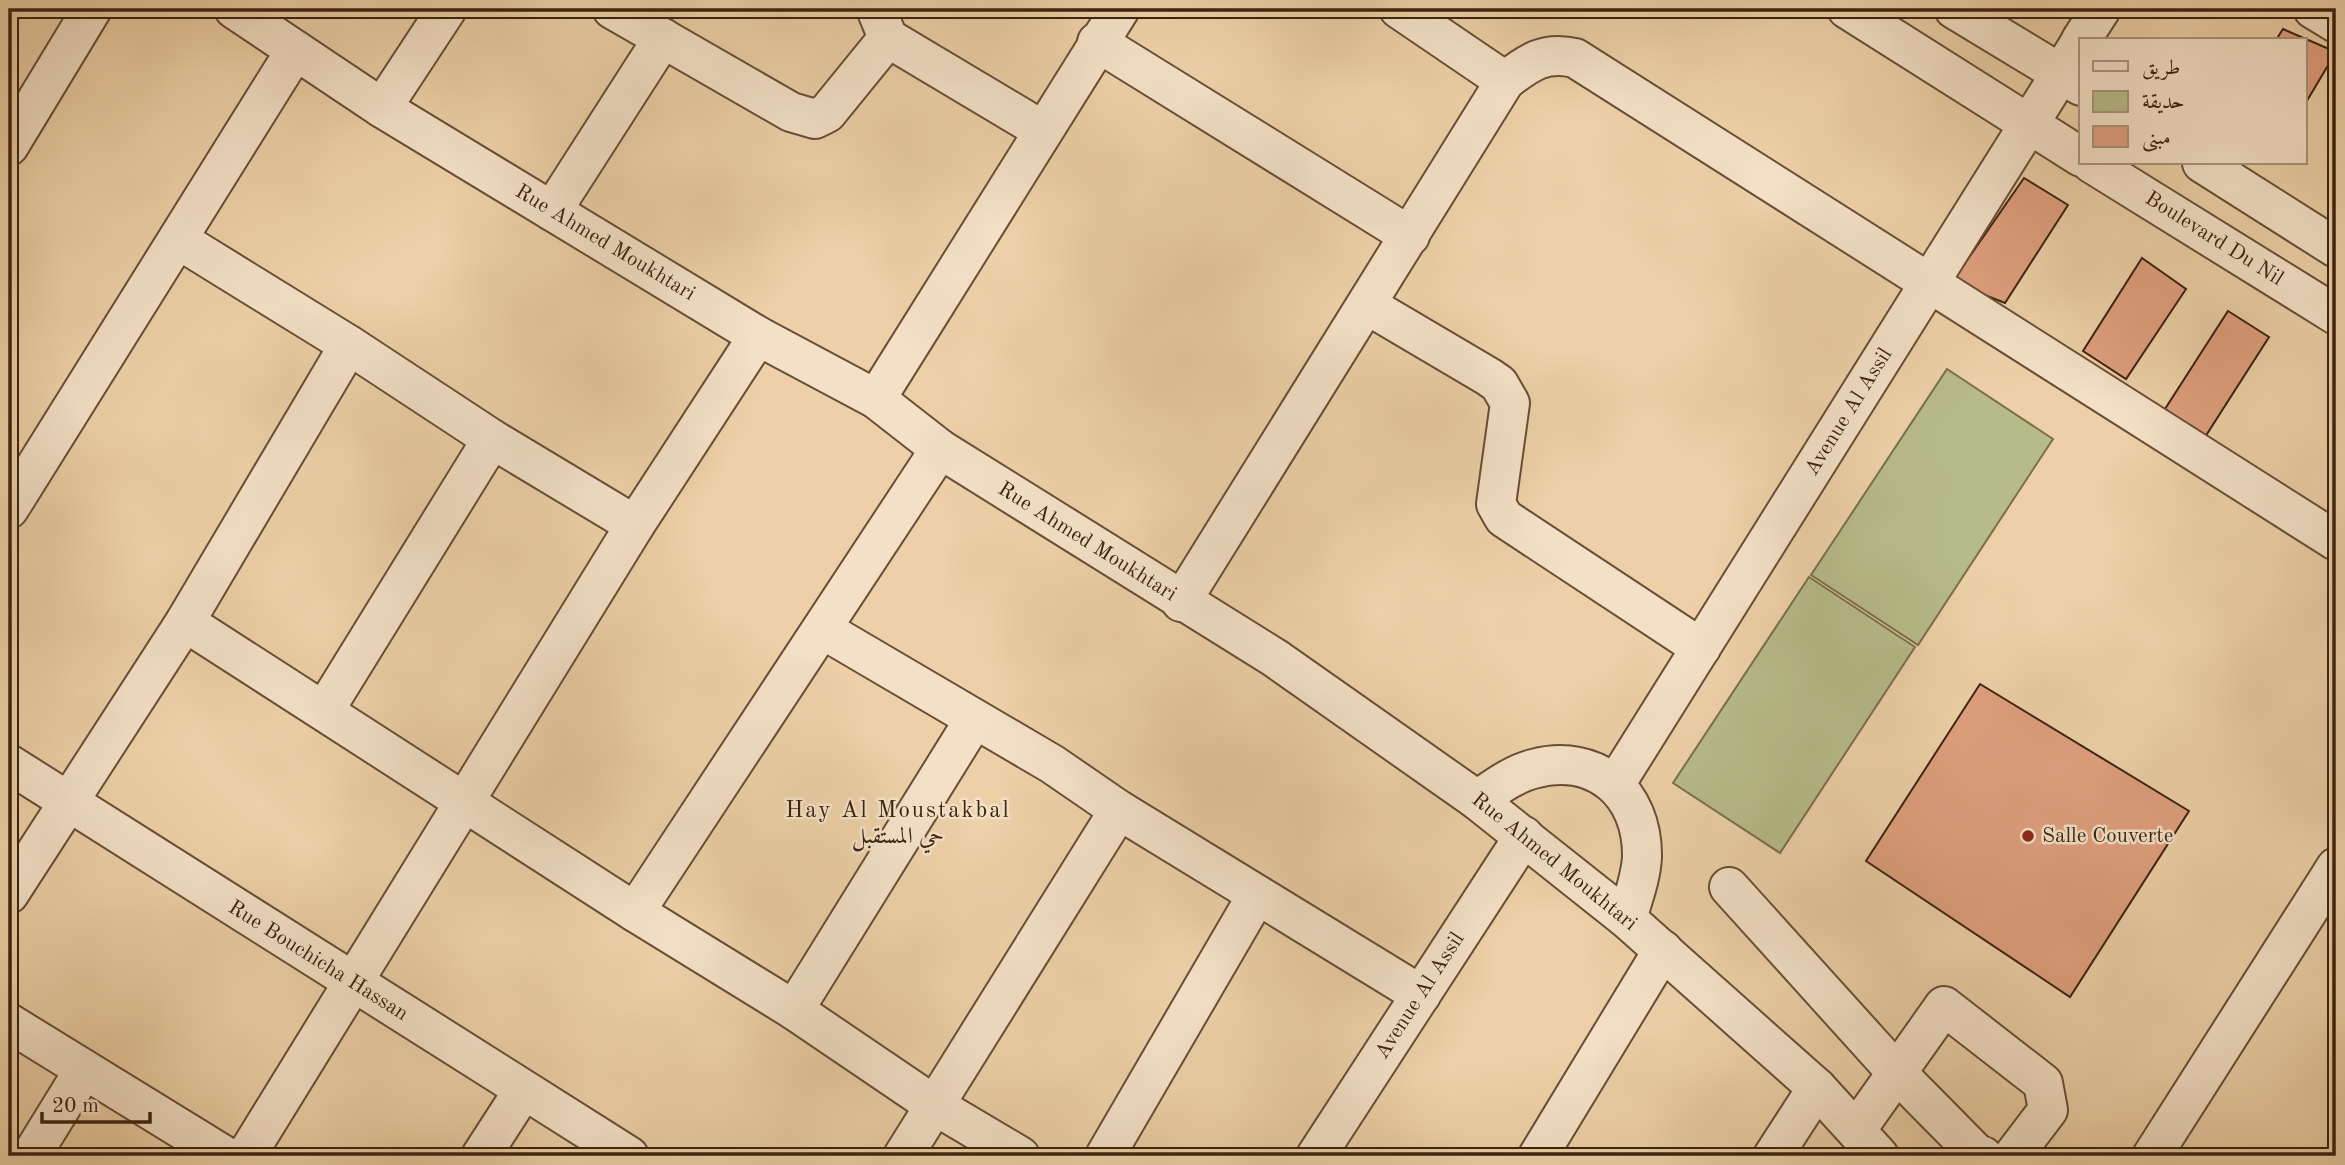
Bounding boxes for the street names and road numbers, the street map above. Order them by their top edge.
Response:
street label: Rue Ahmed Moukhtari [511,181,699,305]
street label: Boulevard Du Nil [2141,188,2287,290]
street label: Avenue Al Assil [1801,344,1897,479]
street label: Rue Ahmed Moukhtari [994,479,1180,605]
street label: Rue Ahmed Moukhtari [1467,789,1641,935]
street label: Rue Bouchicha Hassan [224,897,412,1025]
street label: Avenue Al Assil [1371,929,1469,1063]

